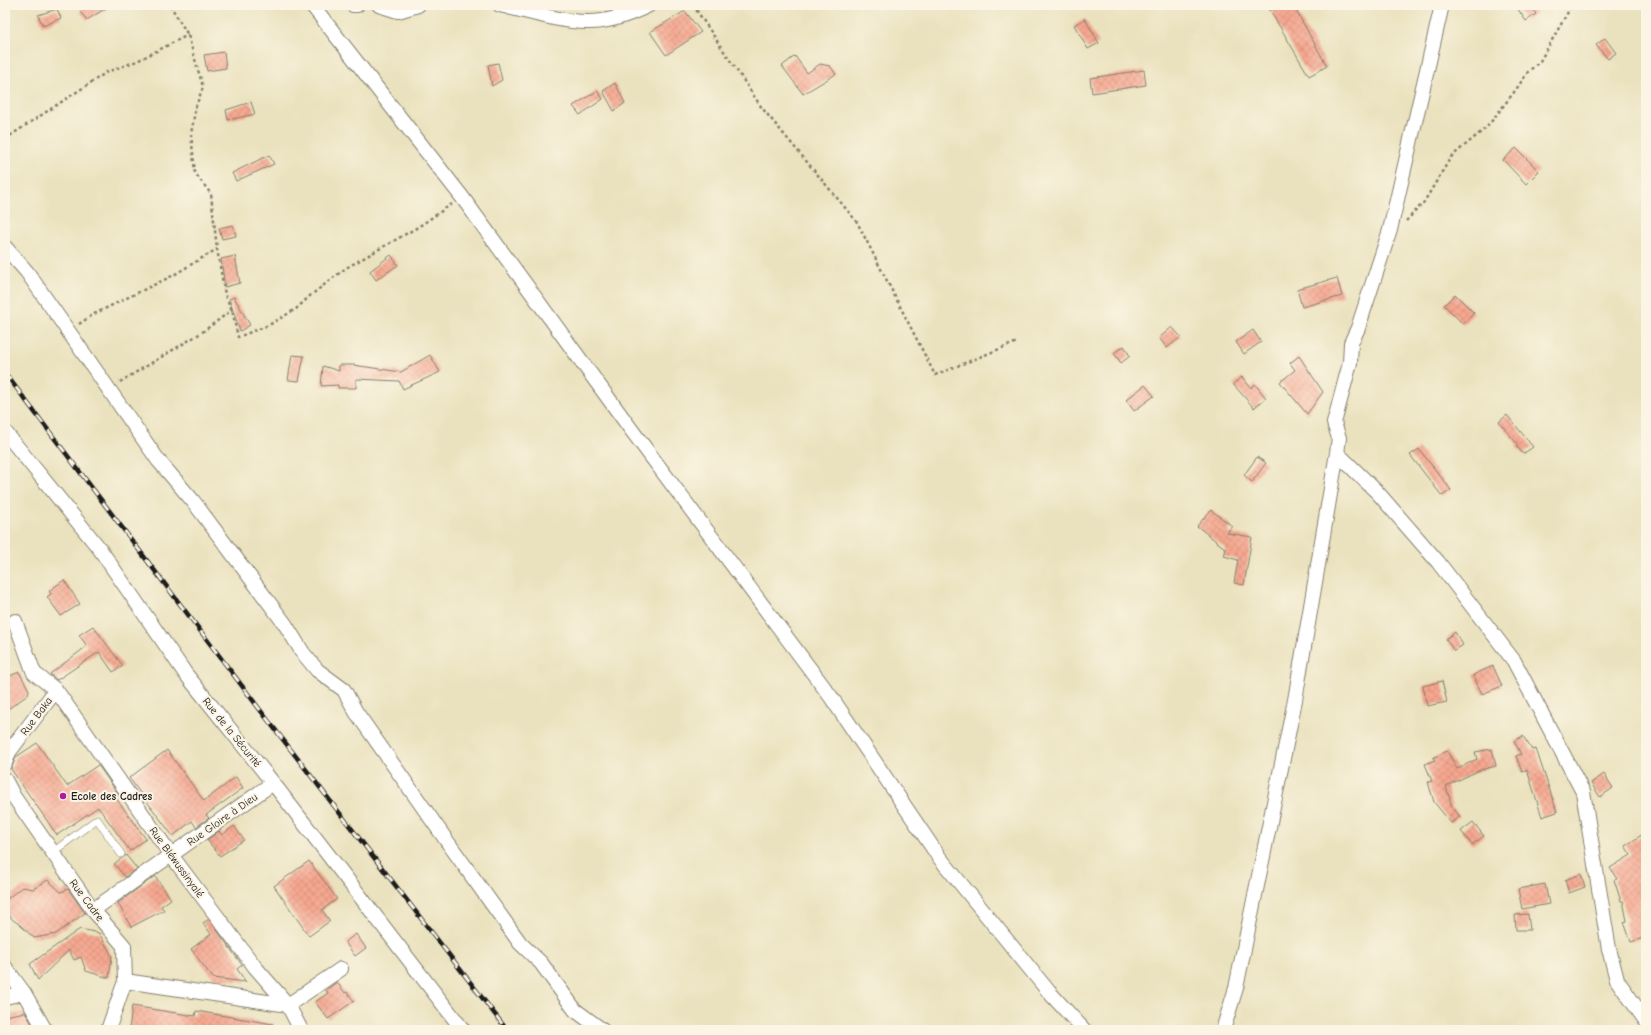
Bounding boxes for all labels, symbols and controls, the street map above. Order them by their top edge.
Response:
street label: Rue Baka [18,695,55,738]
street label: Rue de la Sécurité [200,695,264,770]
place label: Ecole des Cadres [71,790,152,803]
street label: Rue Gloire à Dieu [184,790,260,849]
marker: Ecole des Cadres [58,791,68,801]
street label: Rue Bléwussinyalé [147,824,207,901]
street label: Rue Cadre [67,877,107,924]

